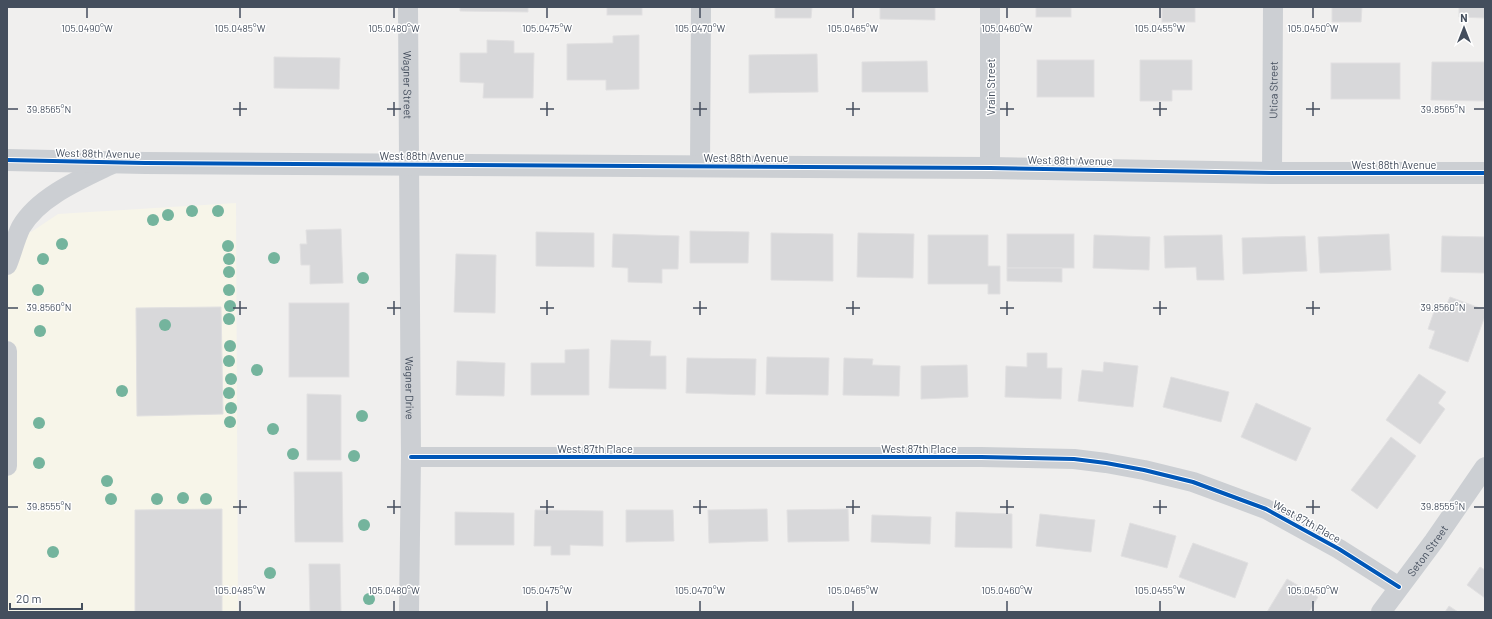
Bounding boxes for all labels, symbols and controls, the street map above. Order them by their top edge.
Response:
north arrow [1444,8,1484,48]
text: N [1460,11,1468,24]
text: 105.0490°W [61,22,113,34]
text: 105.0485°W [215,22,266,34]
text: 105.0480°W [368,22,420,34]
text: 105.0475°W [522,22,572,34]
text: 105.0470°W [675,22,725,34]
text: 105.0465°W [828,22,879,34]
text: 105.0460°W [981,22,1033,34]
text: 105.0455°W [1135,22,1186,34]
text: 105.0450°W [1287,22,1339,34]
street label: Wagner Street [402,51,415,119]
street label: Vrain Street [984,59,997,115]
street label: Utica Street [1266,61,1279,119]
text: 39.8565°N [27,103,71,115]
text: 39.8565°N [1421,103,1465,115]
street label: West 88th Avenue [55,146,141,160]
street label: West 88th Avenue [380,149,465,162]
street label: West 88th Avenue [704,151,789,164]
street label: West 88th Avenue [1027,153,1113,167]
street label: West 88th Avenue [1352,158,1437,171]
text: 39.8560°N [27,301,71,313]
text: 39.8560°N [1421,301,1465,313]
street label: Wagner Drive [404,356,417,420]
street label: West 87th Place [557,442,633,455]
street label: West 87th Place [881,442,957,455]
street label: West 87th Place [1271,497,1343,545]
text: 39.8555°N [27,500,71,512]
text: 39.8555°N [1421,500,1465,512]
street label: Seton Street [1404,522,1450,578]
text: 105.0485°W [215,584,266,596]
text: 105.0480°W [368,584,420,596]
text: 105.0475°W [522,584,572,596]
text: 105.0470°W [675,584,725,596]
text: 105.0465°W [828,584,879,596]
text: 105.0460°W [981,584,1033,596]
text: 105.0455°W [1135,584,1186,596]
text: 105.0450°W [1287,584,1339,596]
scale bar [10,585,82,611]
text: 20 m [16,591,42,605]

